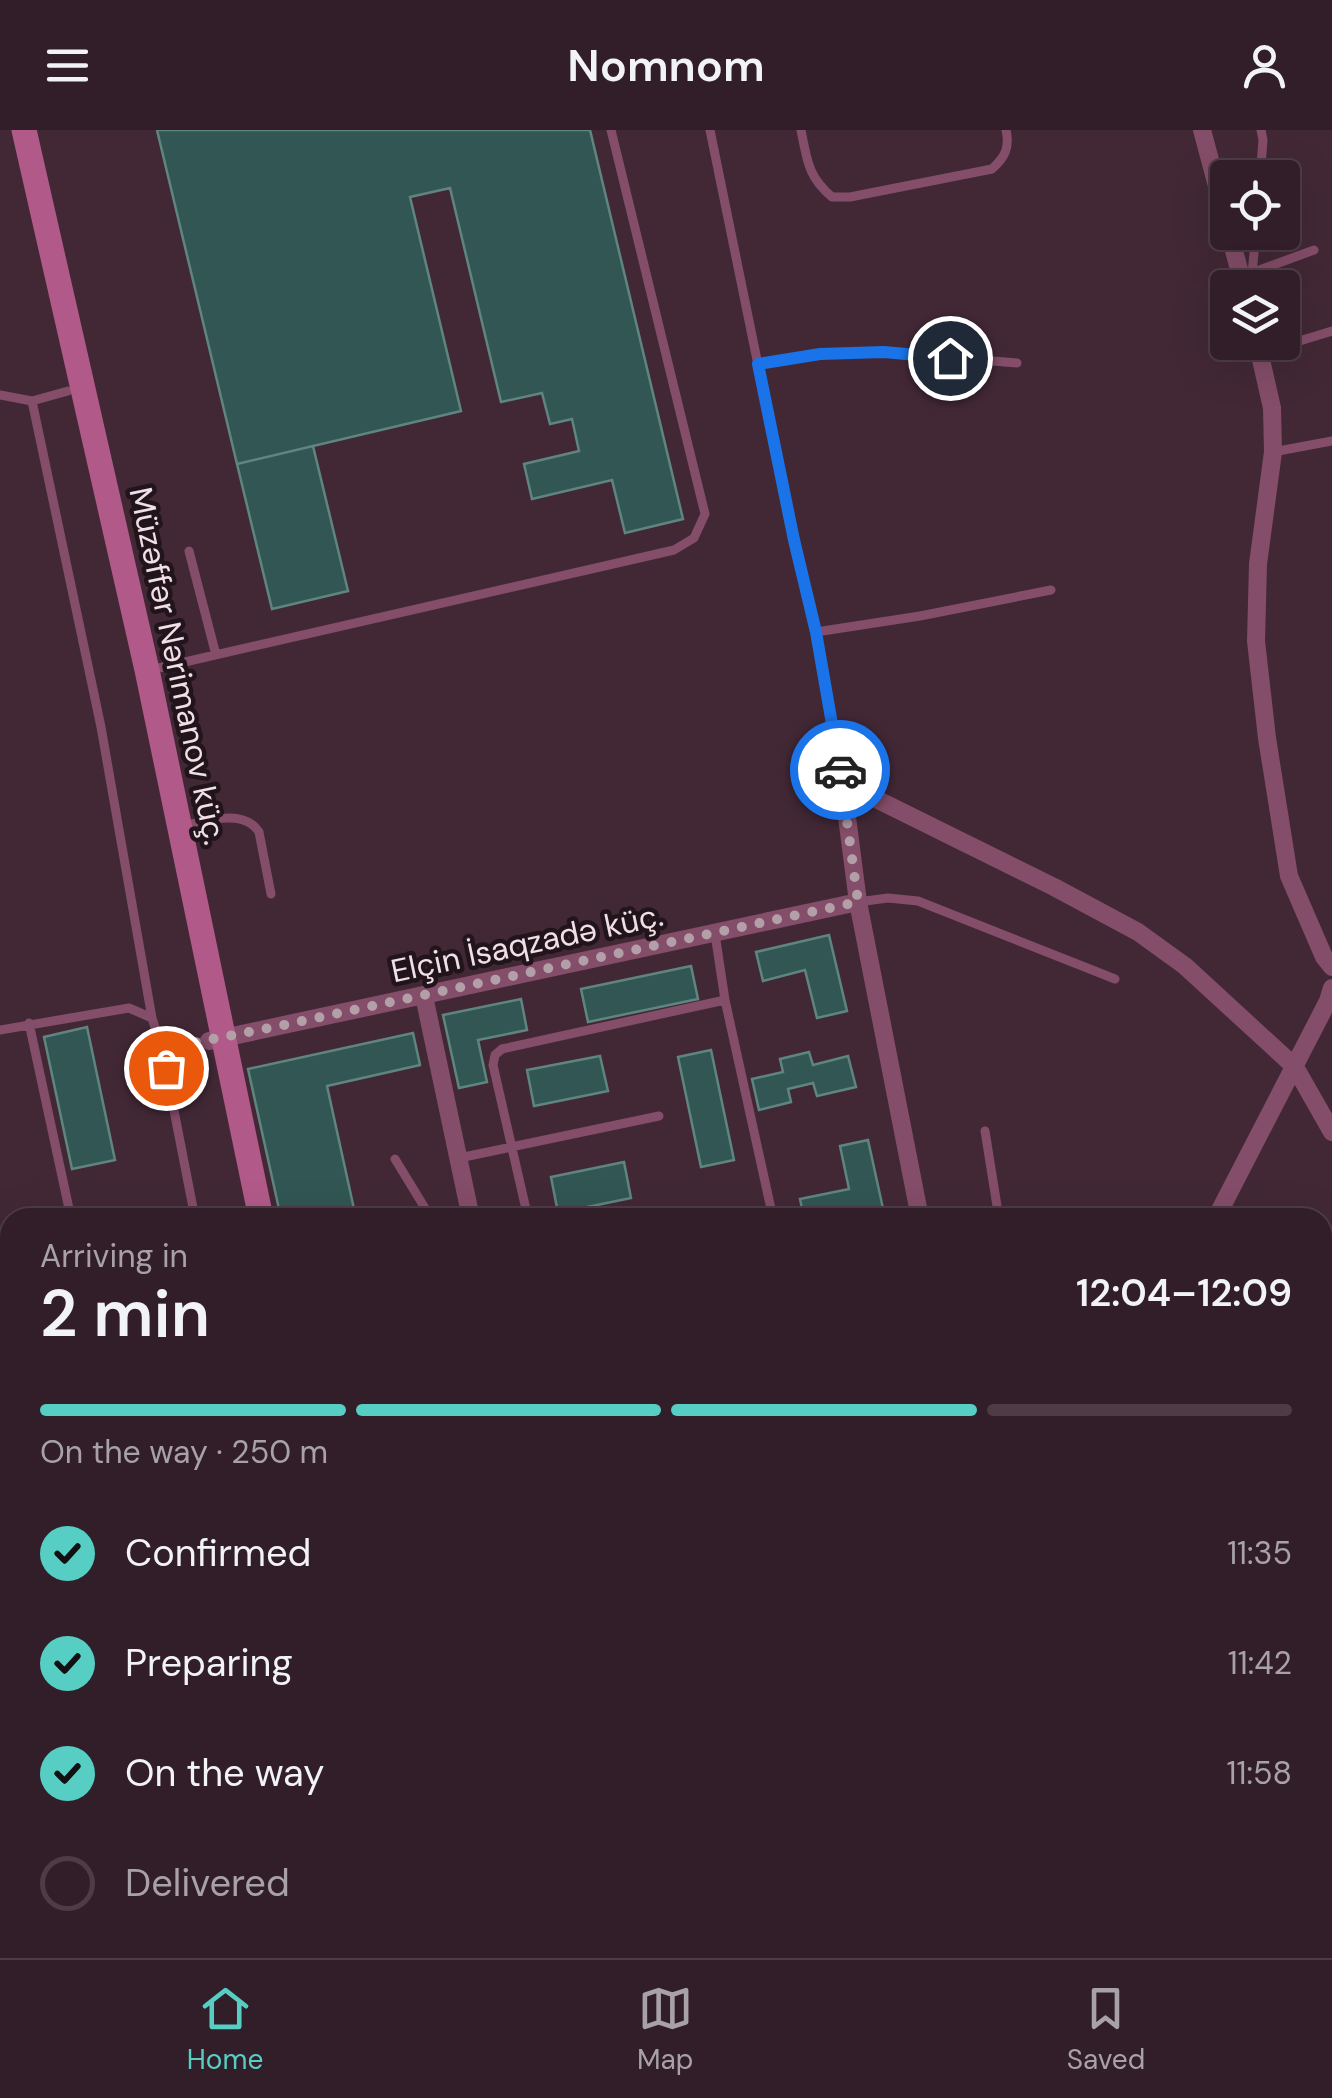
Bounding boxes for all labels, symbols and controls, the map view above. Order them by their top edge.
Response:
text: Nomnom [567,36,765,95]
icon: menu [40,38,95,93]
icon: person [1237,38,1292,93]
map controls [1210,160,1300,360]
button: locate [1210,160,1300,250]
button: layers [1210,270,1300,360]
pin [908,316,993,401]
icon: home [923,331,978,386]
street label: Müzəffər Nərimanov küç. [120,483,236,849]
courier [790,720,890,820]
icon: car [813,743,868,798]
street label: Elçin İsaqzadə küç. [387,894,667,992]
pin [124,1026,209,1111]
icon: bag [139,1041,194,1096]
text: Arriving in [40,1235,188,1277]
text: 12:04–12:09 [1076,1268,1292,1318]
text: 2 min [40,1272,210,1356]
text: On the way · 250 m [40,1431,328,1473]
icon: check [40,1526,95,1581]
text: Confirmed [125,1528,311,1578]
text: 11:35 [1227,1532,1292,1574]
icon: check [40,1636,95,1691]
text: Preparing [125,1638,293,1688]
text: 11:42 [1228,1642,1292,1684]
icon: check [40,1746,95,1801]
text: On the way [125,1748,324,1798]
text: 11:58 [1227,1752,1292,1794]
text: Delivered [125,1858,290,1908]
tab: Home [187,1981,263,2078]
tab: Map [637,1981,693,2078]
tab: Saved [1067,1981,1145,2078]

